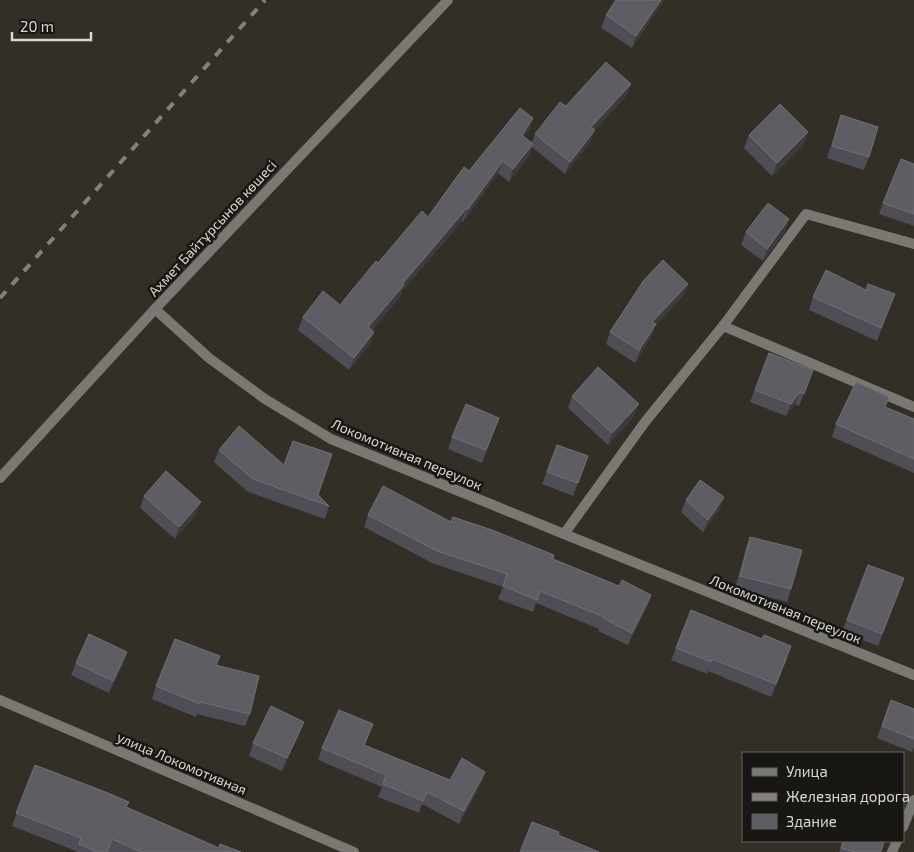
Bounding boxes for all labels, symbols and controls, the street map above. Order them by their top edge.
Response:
scale bar [12,10,91,42]
text: 20 m [20,17,54,35]
street label: Ахмет Байтұрсынов көшесі [144,156,280,300]
street label: Локомотивная переулок [329,415,485,494]
street label: Локомотивная переулок [708,571,865,647]
street label: улица Локомотивная [115,728,249,798]
legend [742,752,904,842]
text: Улица [786,762,828,780]
text: Железная дорога [786,787,910,805]
text: Здание [786,812,837,830]

